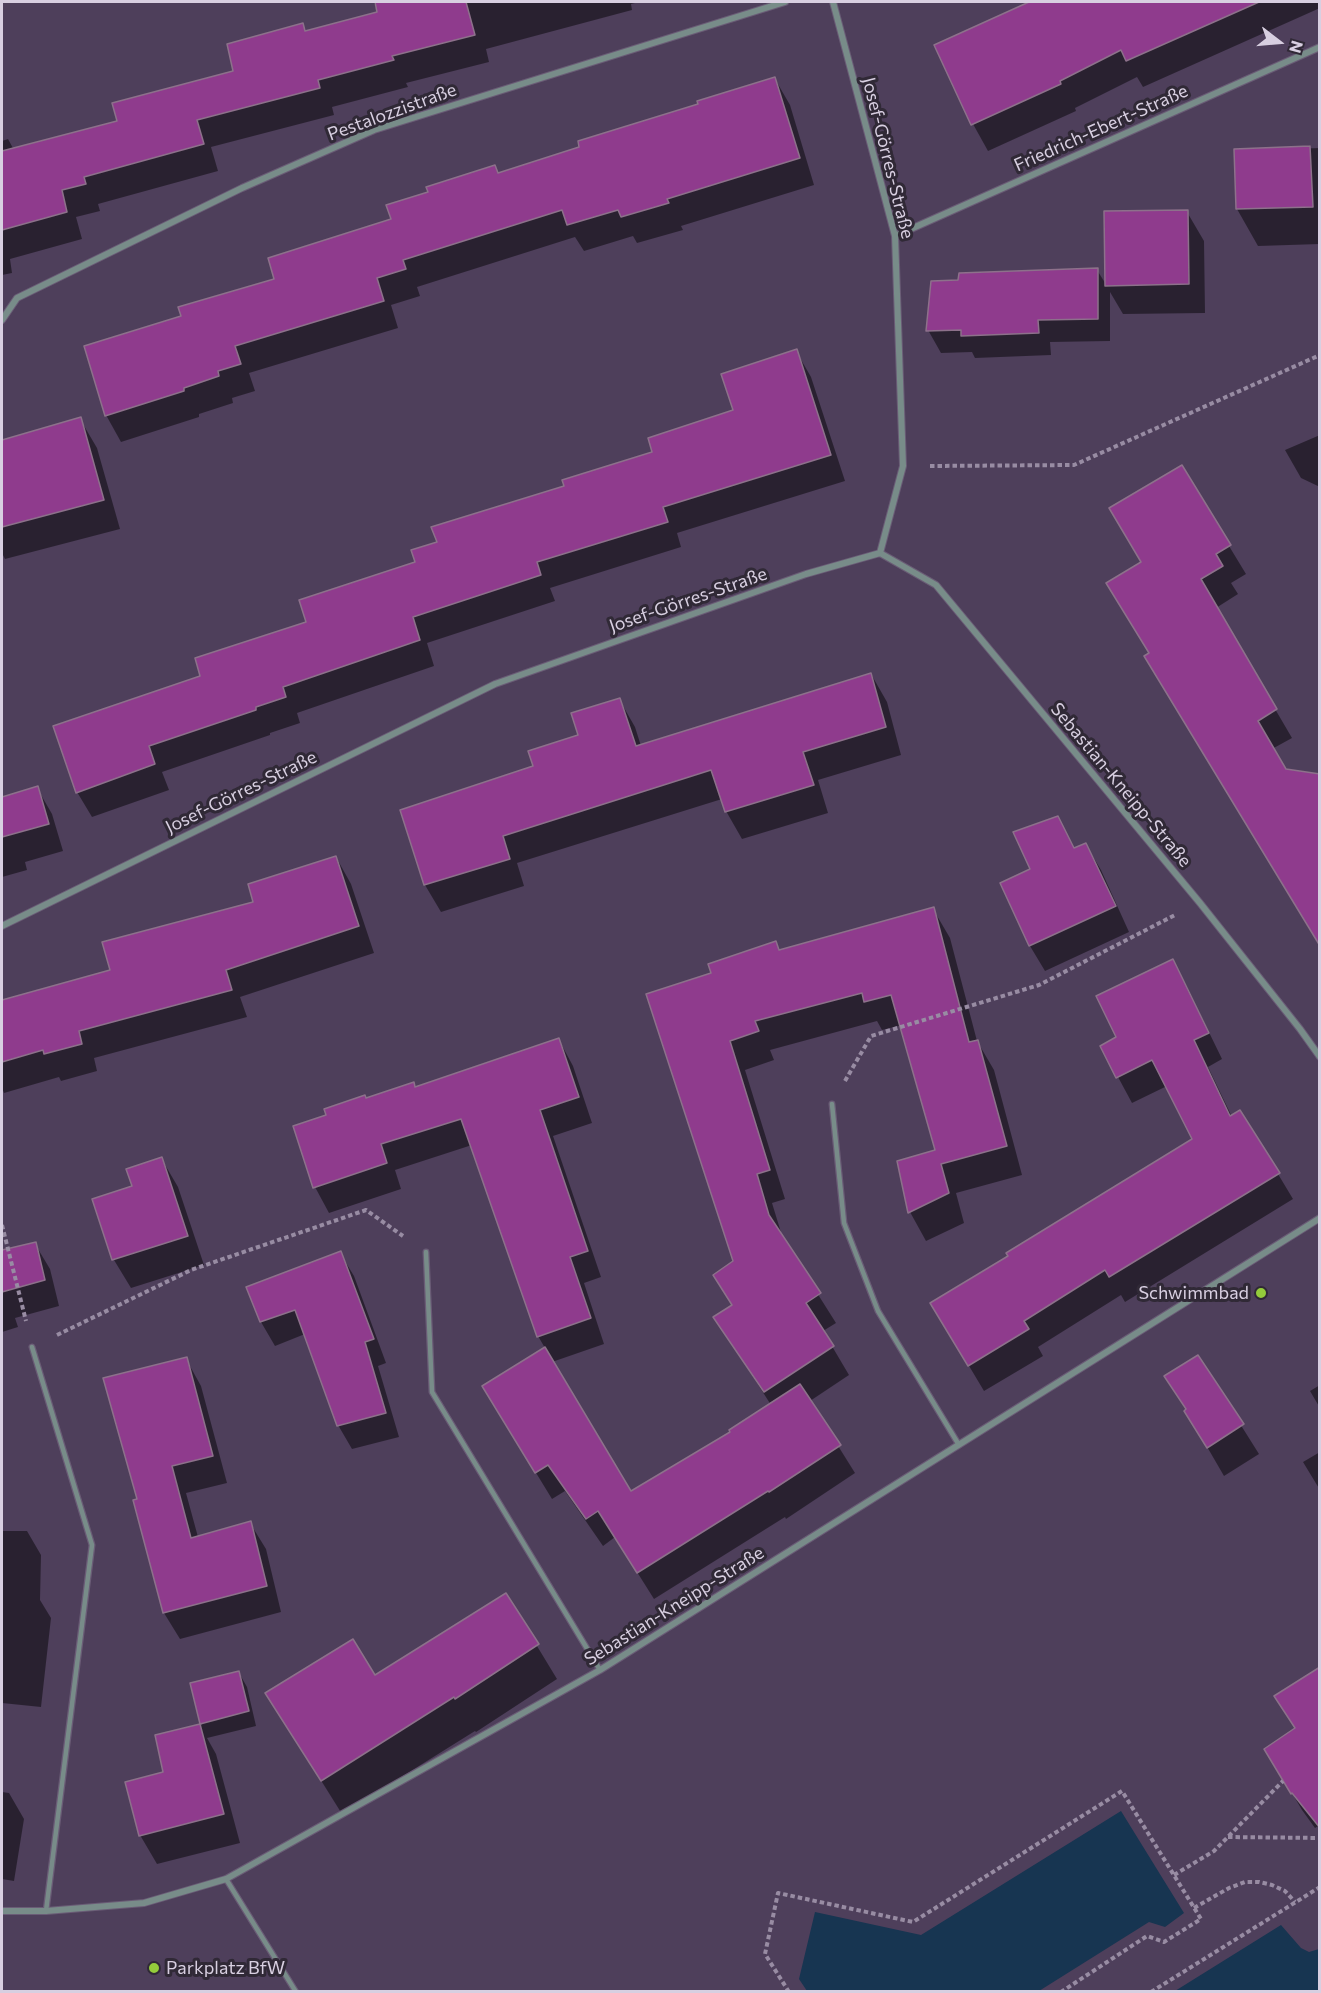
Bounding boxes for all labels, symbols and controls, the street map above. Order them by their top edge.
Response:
north arrow [1249,12,1309,72]
text: N [1286,39,1308,55]
street label: Josef-Görres-Straße [857,75,919,241]
street label: Pestalozzistraße [325,79,459,145]
street label: Friedrich-Ebert-Straße [1011,80,1191,176]
street label: Josef-Görres-Straße [606,563,770,637]
street label: Sebastian-Kneipp-Straße [1046,699,1196,871]
street label: Josef-Görres-Straße [162,746,320,838]
place label: Schwimmbad [1139,1282,1249,1304]
marker: Schwimmbad [1254,1286,1268,1300]
street label: Sebastian-Kneipp-Straße [580,1542,768,1670]
place label: Parkplatz BfW [166,1957,285,1979]
marker: Parkplatz BfW [147,1961,161,1975]

